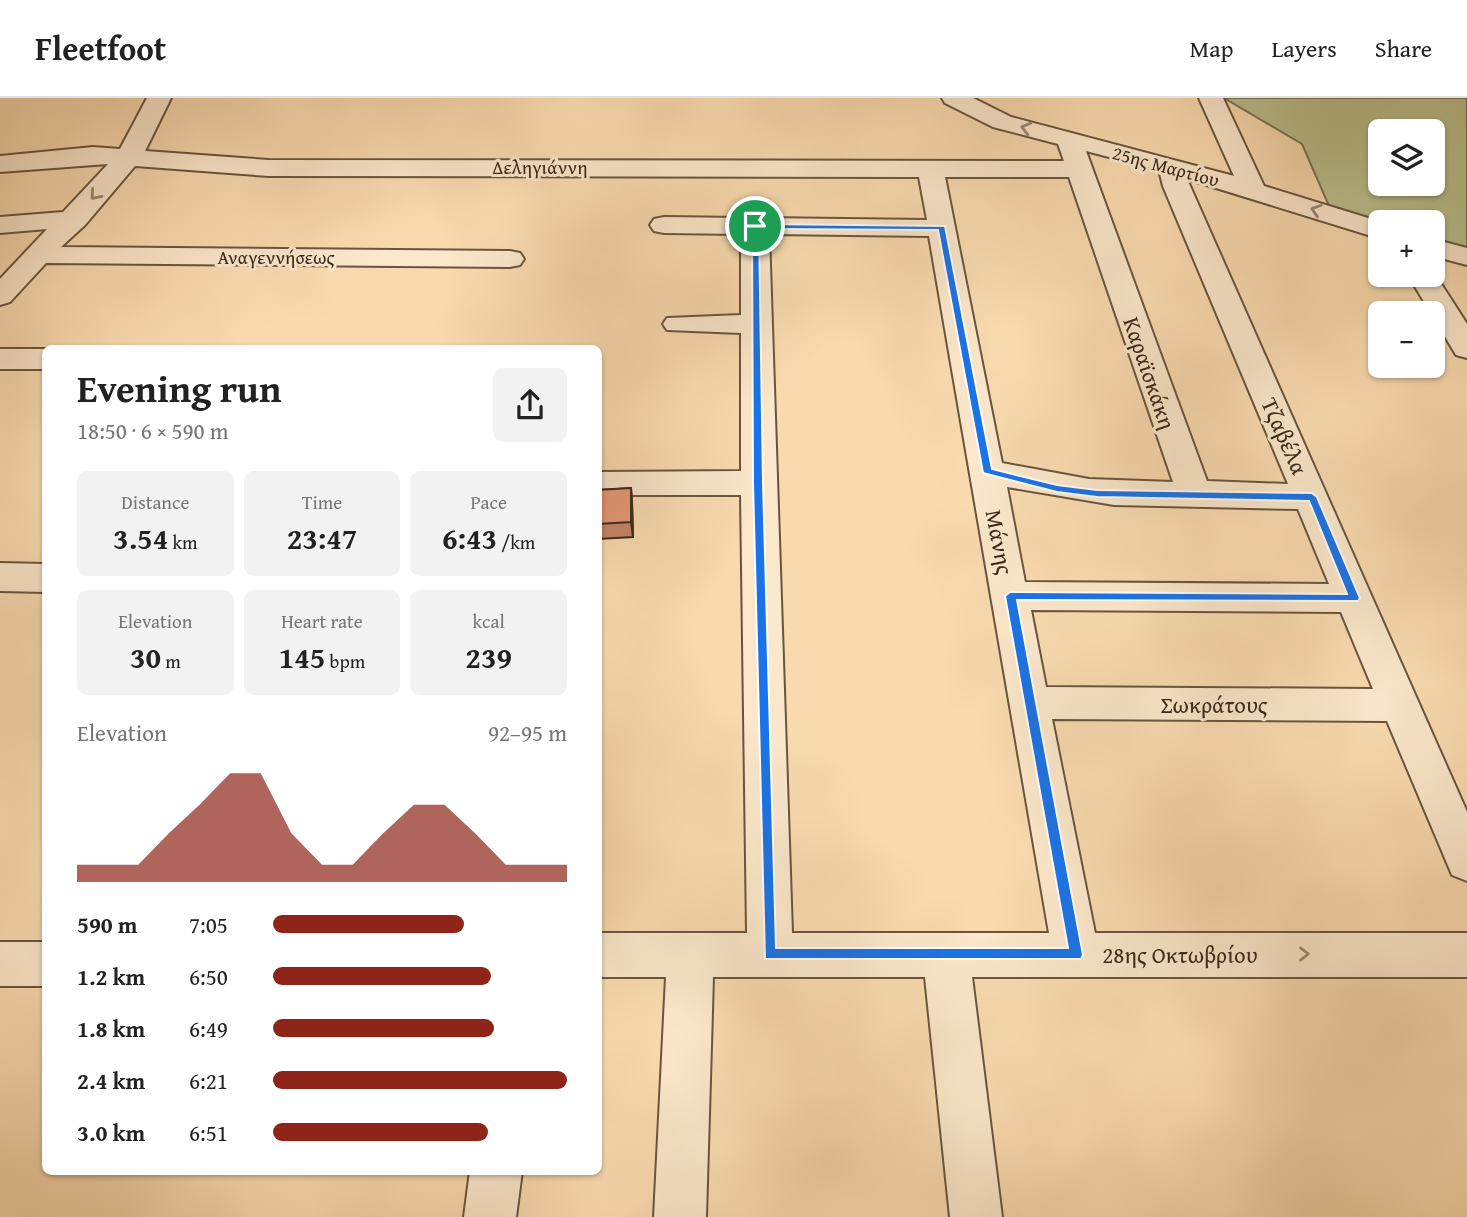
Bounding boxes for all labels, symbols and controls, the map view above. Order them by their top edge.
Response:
text: Fleetfoot [35,24,166,72]
text: Map [1190,31,1233,66]
text: Layers [1271,31,1337,66]
text: Share [1375,31,1432,66]
map controls [1368,119,1445,378]
button: layers [1368,119,1445,196]
one-way arrow [1020,122,1032,136]
street label: 25ης Μαρτίου [1110,138,1223,194]
street label: Δεληγιάννη [493,153,587,181]
one-way arrow [91,187,103,200]
pin [725,196,785,256]
one-way arrow [1310,204,1322,218]
icon: arrive [736,207,774,245]
button: + [1368,210,1445,287]
street label: Αναγεννήσεως [217,243,335,271]
button: − [1368,301,1445,378]
street label: Καραϊσκάκη [1115,312,1185,434]
text: Evening run [77,360,281,416]
button: share [493,368,567,442]
street label: Τζαβέλα [1253,392,1317,480]
text: 18:50 · 6 × 590 m [77,414,229,447]
text: Distance [121,488,189,516]
text: Time [302,488,342,516]
text: Pace [470,488,507,516]
street label: Μάνης [978,507,1022,578]
text: 3.54 [113,516,168,560]
text: 23:47 [287,516,357,560]
text: 6:43 [442,516,497,560]
text: km [168,528,198,556]
text: /km [497,528,535,556]
text: Elevation [118,607,193,635]
text: Heart rate [281,607,363,635]
text: kcal [472,607,505,635]
text: 30 [130,635,161,679]
text: 145 [279,635,325,679]
text: 239 [465,635,512,679]
text: m [161,647,181,675]
text: bpm [325,647,365,675]
street label: Σωκράτους [1160,688,1268,721]
text: Elevation [77,716,167,749]
text: 92–95 m [488,716,567,749]
text: 590 m [77,908,138,941]
text: 7:05 [189,908,228,941]
street label: 28ης Οκτωβρίου [1102,938,1258,971]
one-way arrow [1299,946,1309,962]
text: 1.2 km [77,960,145,993]
text: 6:50 [189,960,228,993]
text: 1.8 km [77,1012,145,1045]
text: 6:49 [189,1012,228,1045]
text: 2.4 km [77,1064,145,1097]
text: 6:21 [189,1064,228,1097]
text: 3.0 km [77,1116,145,1149]
text: 6:51 [189,1116,228,1149]

